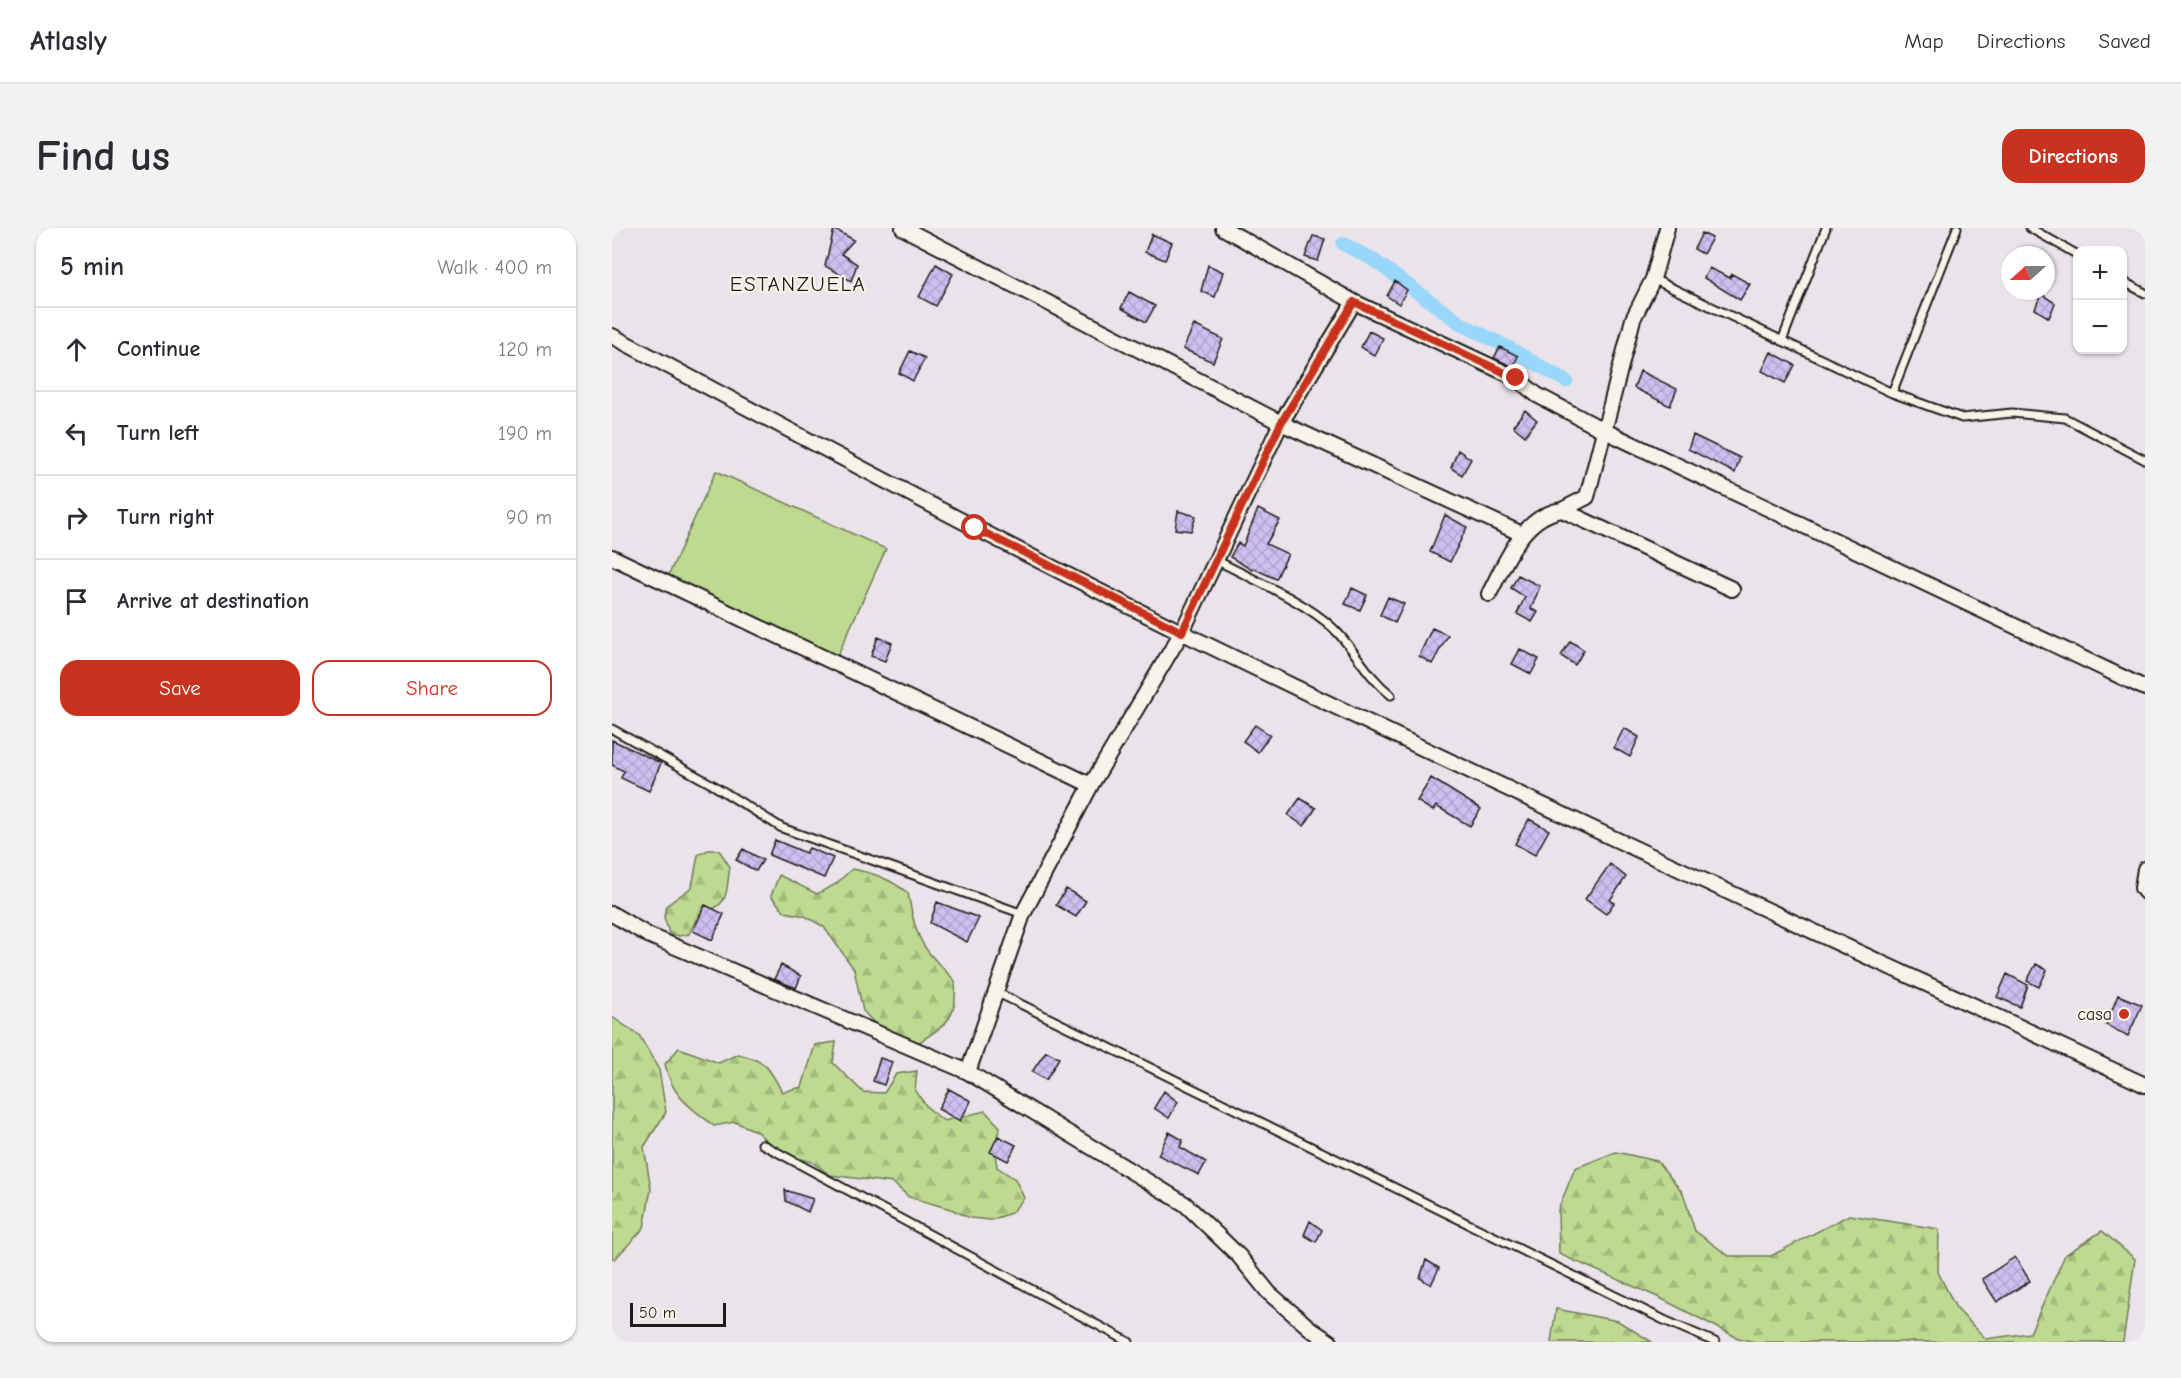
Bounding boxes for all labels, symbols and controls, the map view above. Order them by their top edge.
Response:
text: Atlasly [30,25,107,57]
text: Map [1904,29,1944,53]
text: Directions [1977,29,2066,53]
text: Saved [2099,29,2151,53]
button: Directions [2002,129,2145,183]
text: Find us [36,132,170,181]
north arrow [2001,246,2055,300]
map controls [2073,246,2127,354]
button: + [2073,246,2127,300]
text: 5 min [60,252,124,282]
text: Walk · 400 m [438,256,552,279]
district label: ESTANZUELA [730,272,866,296]
button: − [2073,300,2127,354]
icon: ahead [60,333,93,366]
text: Continue [117,336,200,362]
text: 120 m [498,338,552,361]
route end [1502,364,1528,390]
icon: left [60,417,93,450]
text: Turn left [117,420,199,446]
text: 190 m [498,422,552,445]
icon: right [60,501,93,534]
text: Turn right [117,504,214,530]
text: 90 m [506,506,552,529]
route start [961,514,987,540]
icon: arrive [60,585,93,618]
text: Arrive at destination [117,588,309,614]
button: Save [60,660,300,716]
button: Share [312,660,552,716]
place label: casa [2077,1004,2112,1025]
marker: casa [2117,1007,2131,1021]
scale bar [630,1300,726,1328]
text: 50 m [639,1304,676,1322]

